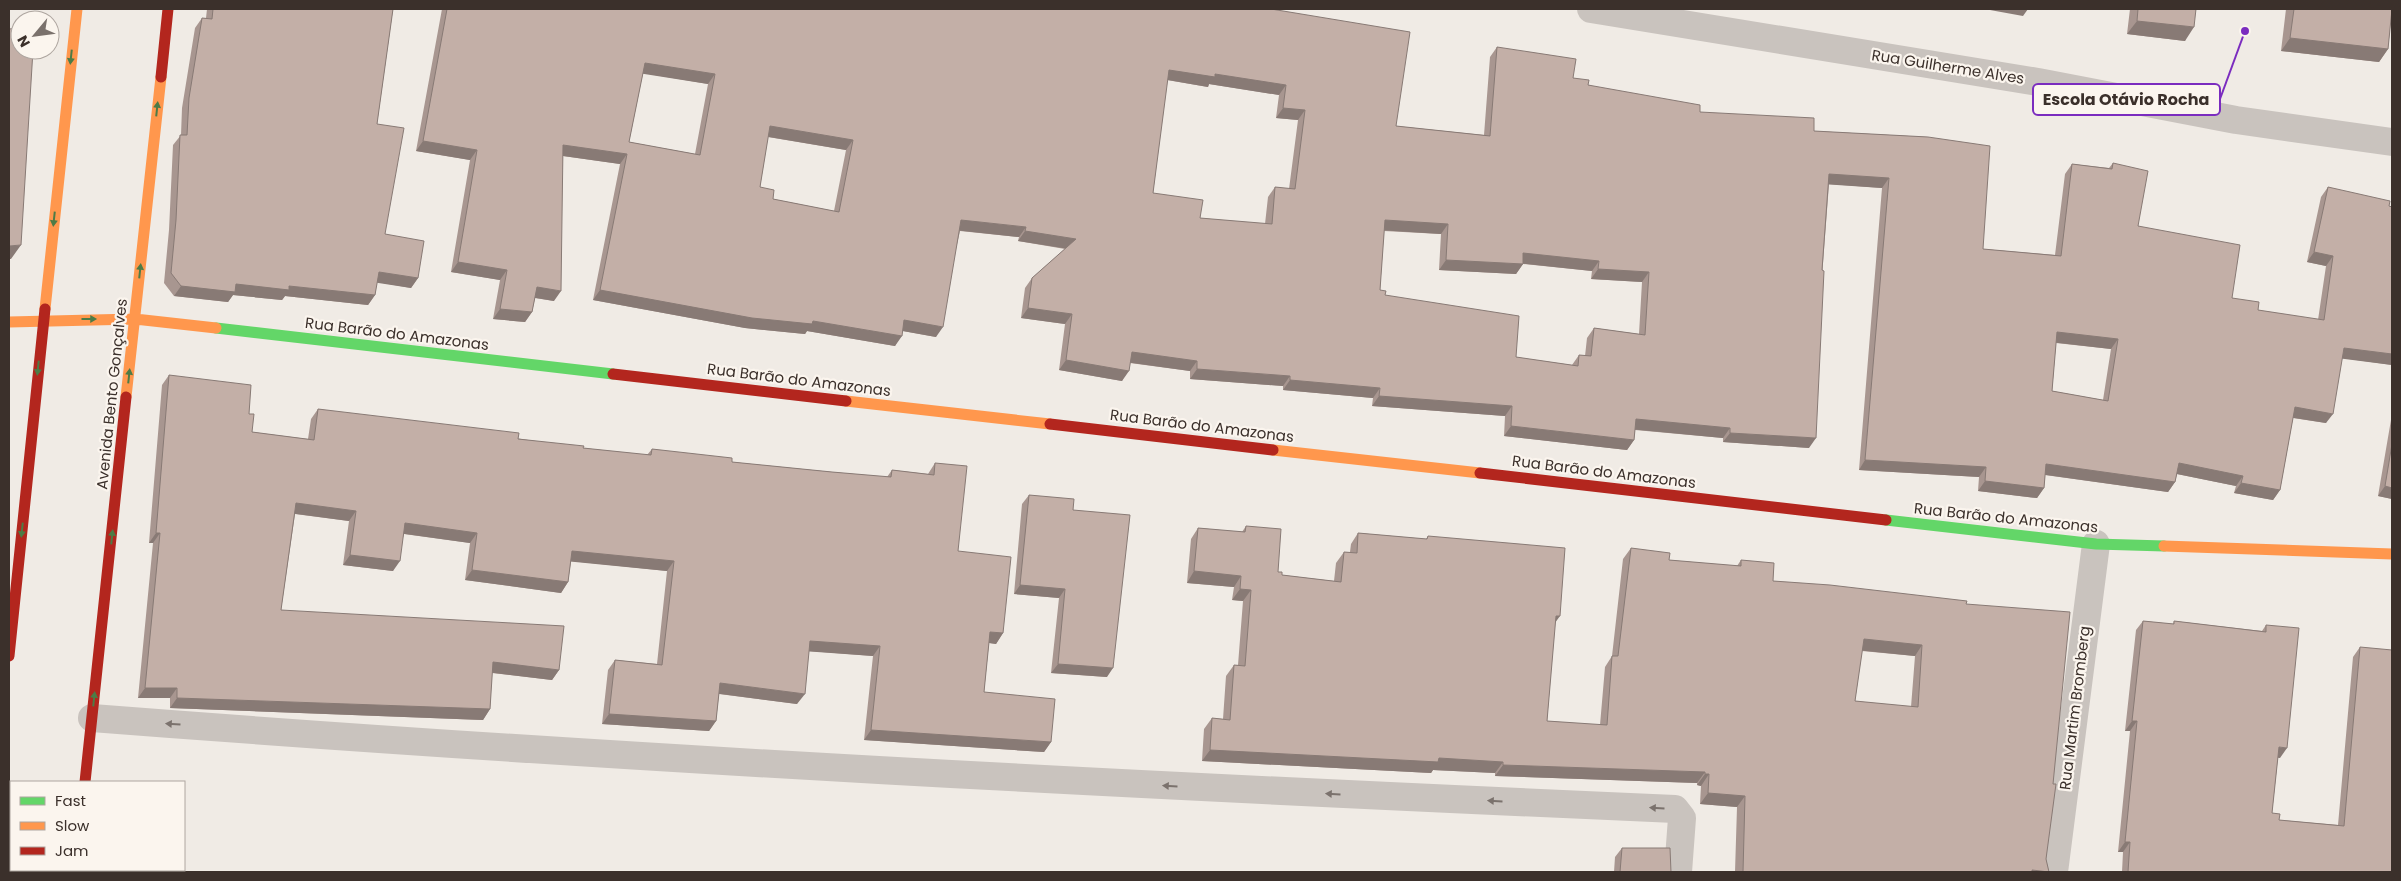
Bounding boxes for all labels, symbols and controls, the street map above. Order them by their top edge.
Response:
north arrow [10,10,60,60]
text: N [12,32,35,51]
street label: Rua Guilherme Alves [1870,44,2026,89]
one-way arrow [67,50,75,66]
callout: Escola Otávio Rocha [2033,84,2220,115]
text: Escola Otávio Rocha [2043,88,2209,111]
one-way arrow [154,101,162,117]
one-way arrow [50,211,58,227]
one-way arrow [136,263,144,279]
street label: Avenida Bento Gonçalves [91,297,132,490]
street label: Rua Barão do Amazonas [304,312,490,355]
one-way arrow [82,315,98,323]
street label: Rua Barão do Amazonas [706,358,892,401]
one-way arrow [34,361,42,377]
one-way arrow [125,368,133,384]
street label: Rua Barão do Amazonas [1109,404,1295,447]
street label: Rua Barão do Amazonas [1511,450,1697,493]
street label: Rua Barão do Amazonas [1913,497,2099,538]
one-way arrow [18,522,26,538]
one-way arrow [108,529,116,545]
street label: Rua Martim Bromberg [2054,625,2095,791]
one-way arrow [90,691,98,707]
one-way arrow [165,720,181,728]
legend [10,781,185,871]
one-way arrow [1162,781,1178,789]
text: Fast [55,790,86,811]
one-way arrow [1324,790,1340,798]
one-way arrow [1487,797,1503,805]
one-way arrow [1649,804,1665,812]
text: Slow [55,815,90,836]
text: Jam [55,840,89,861]

